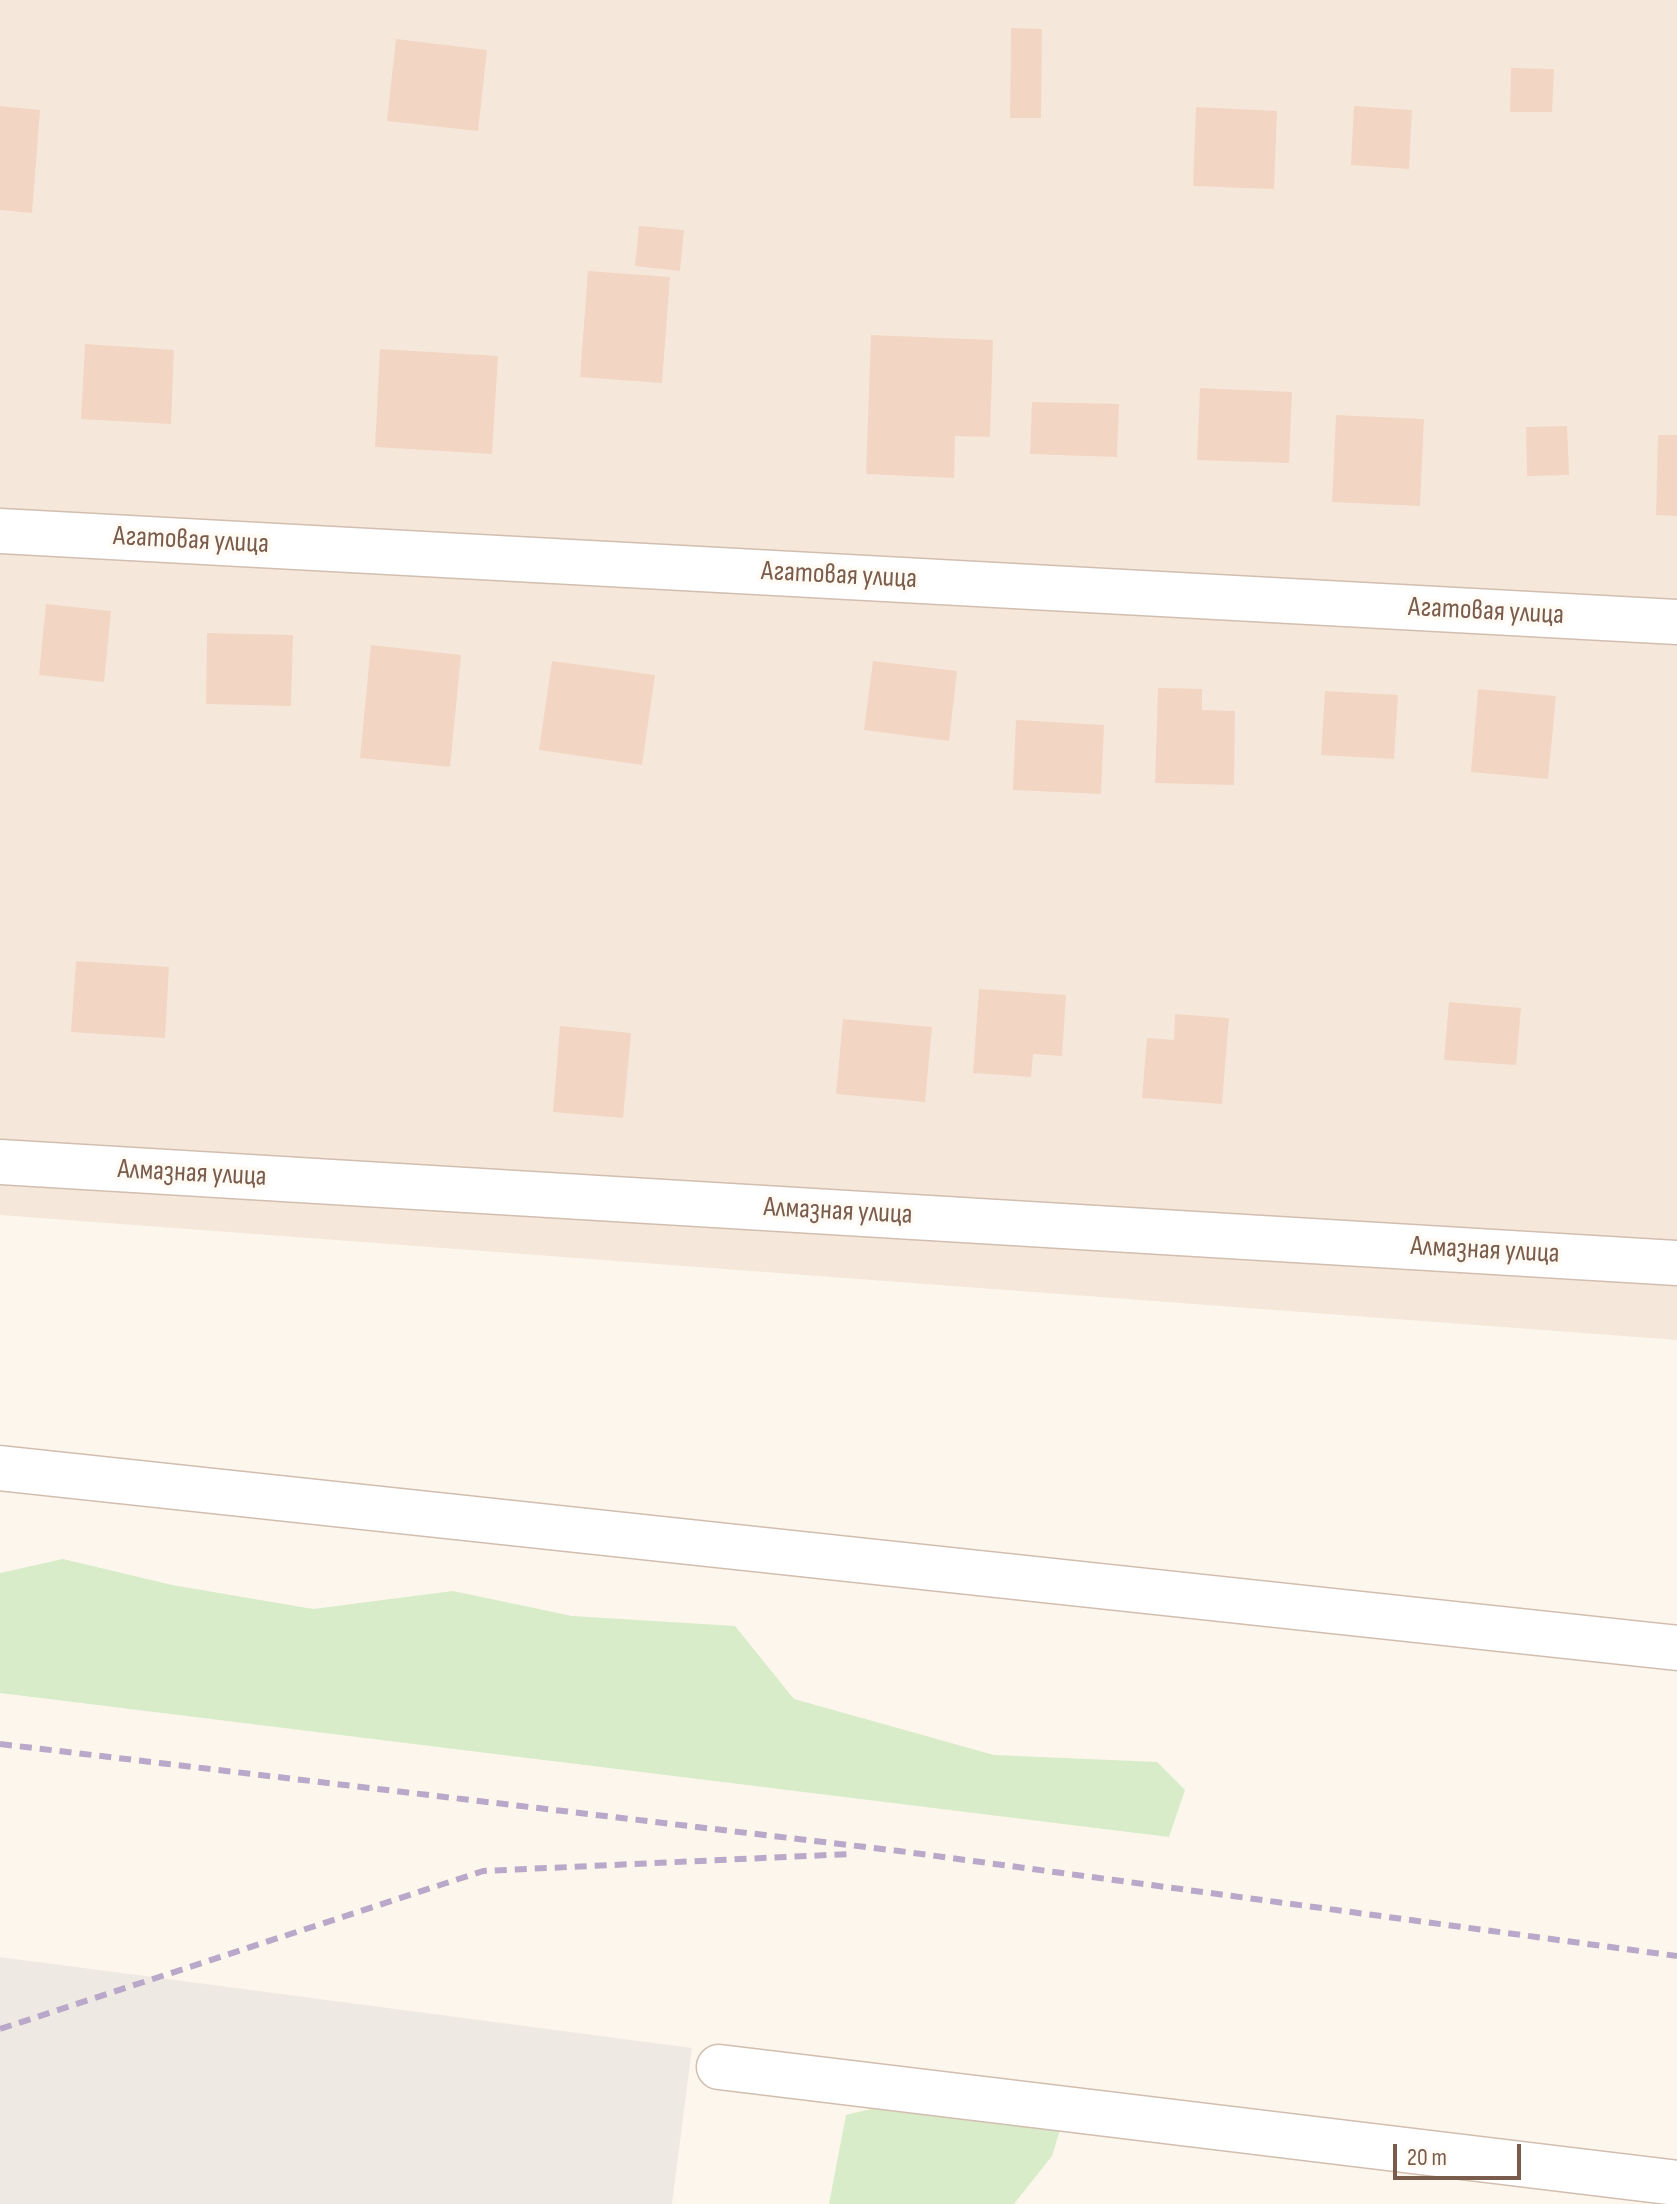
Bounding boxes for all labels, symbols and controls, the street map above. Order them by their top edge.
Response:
street label: Агатовая улица [112,520,270,562]
street label: Агатовая улица [760,555,918,597]
street label: Агатовая улица [1407,591,1565,633]
street label: Алмазная улица [117,1153,267,1195]
street label: Алмазная улица [763,1191,913,1233]
street label: Алмазная улица [1410,1230,1560,1272]
scale bar [1397,2128,1525,2178]
text: 20 m [1407,2143,1447,2172]

